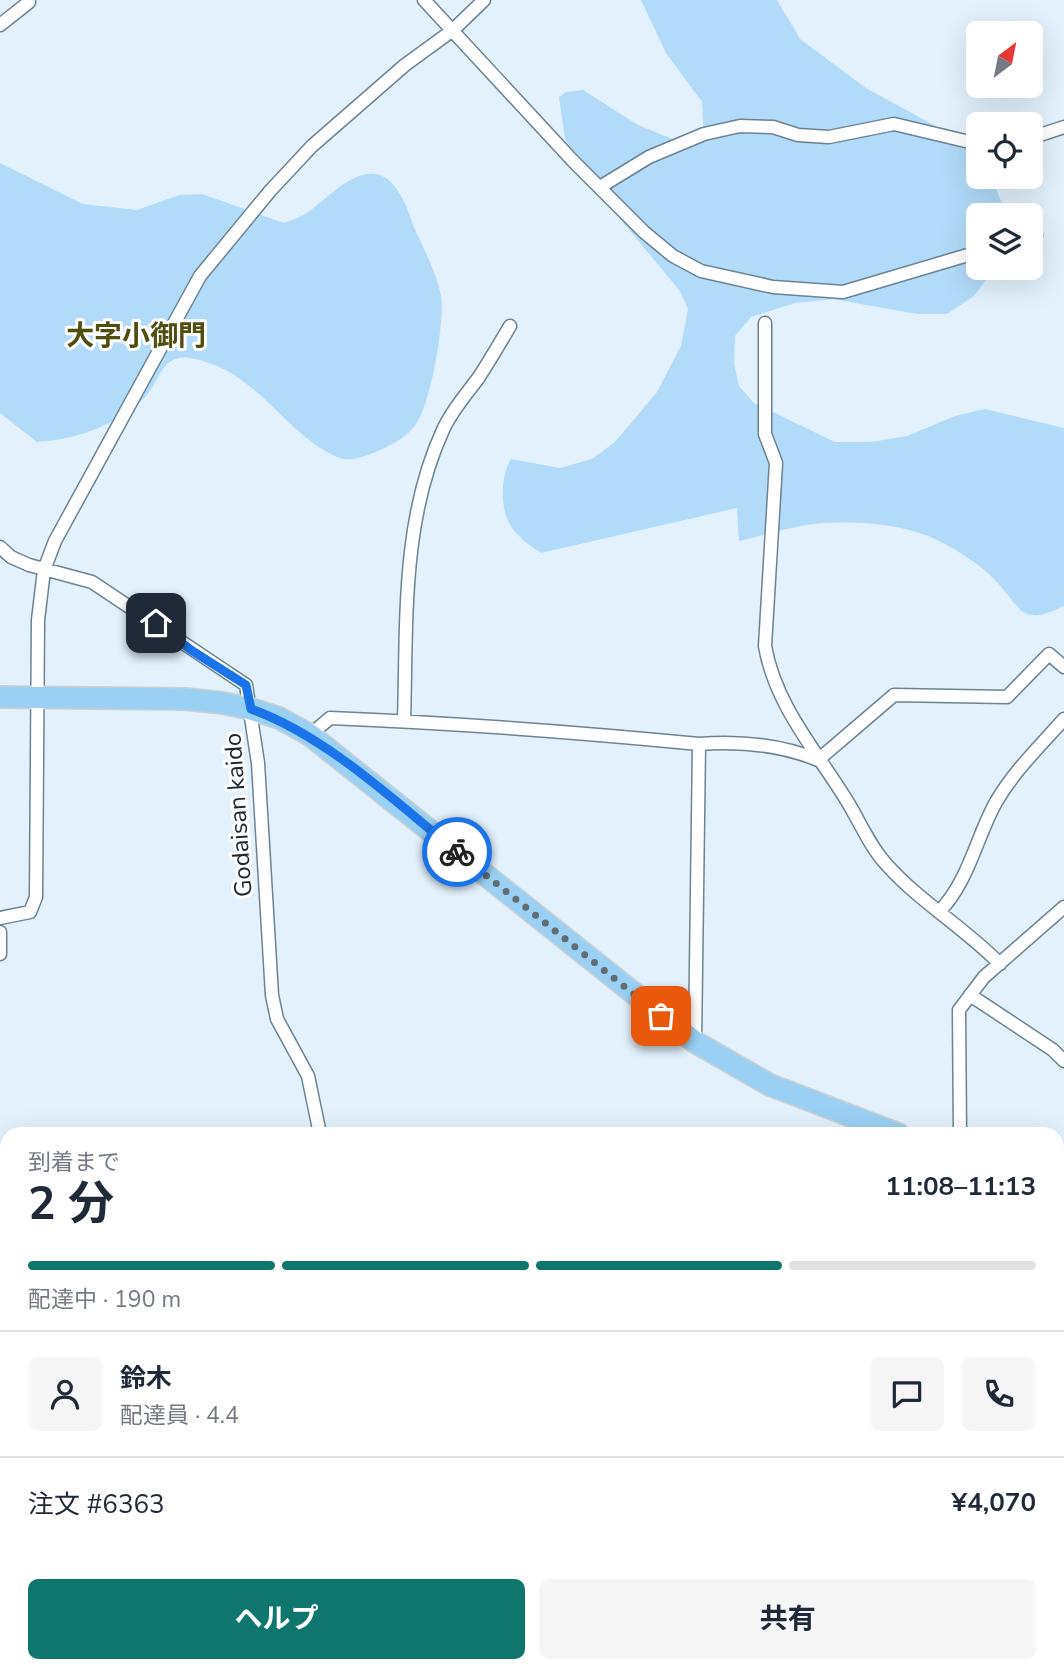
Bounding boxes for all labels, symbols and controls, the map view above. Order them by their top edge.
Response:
north arrow [966,21,1043,98]
map controls [966,21,1043,280]
button: locate [966,112,1043,189]
button: layers [966,203,1043,280]
district label: 大字小御門 [66,317,206,355]
pin [126,593,186,653]
icon: home [137,604,175,642]
street label: Godaisan kaido [216,732,260,898]
courier [422,817,492,887]
icon: bike [438,833,476,871]
pin [631,986,691,1046]
icon: bag [642,997,680,1035]
text: 到着まで [28,1147,120,1178]
text: 11:08–11:13 [885,1169,1036,1204]
text: 2 分 [28,1172,114,1235]
text: 配達中 · 190 m [28,1284,181,1315]
button: person [28,1357,102,1431]
button: chat [870,1357,944,1431]
button: phone [962,1357,1036,1431]
text: 鈴木 [120,1361,172,1396]
text: 配達員 · 4.4 [120,1400,239,1431]
text: ¥4,070 [952,1485,1036,1520]
text: 注文 #6363 [28,1487,165,1522]
button: ヘルプ [28,1579,525,1659]
button: 共有 [539,1579,1036,1659]

